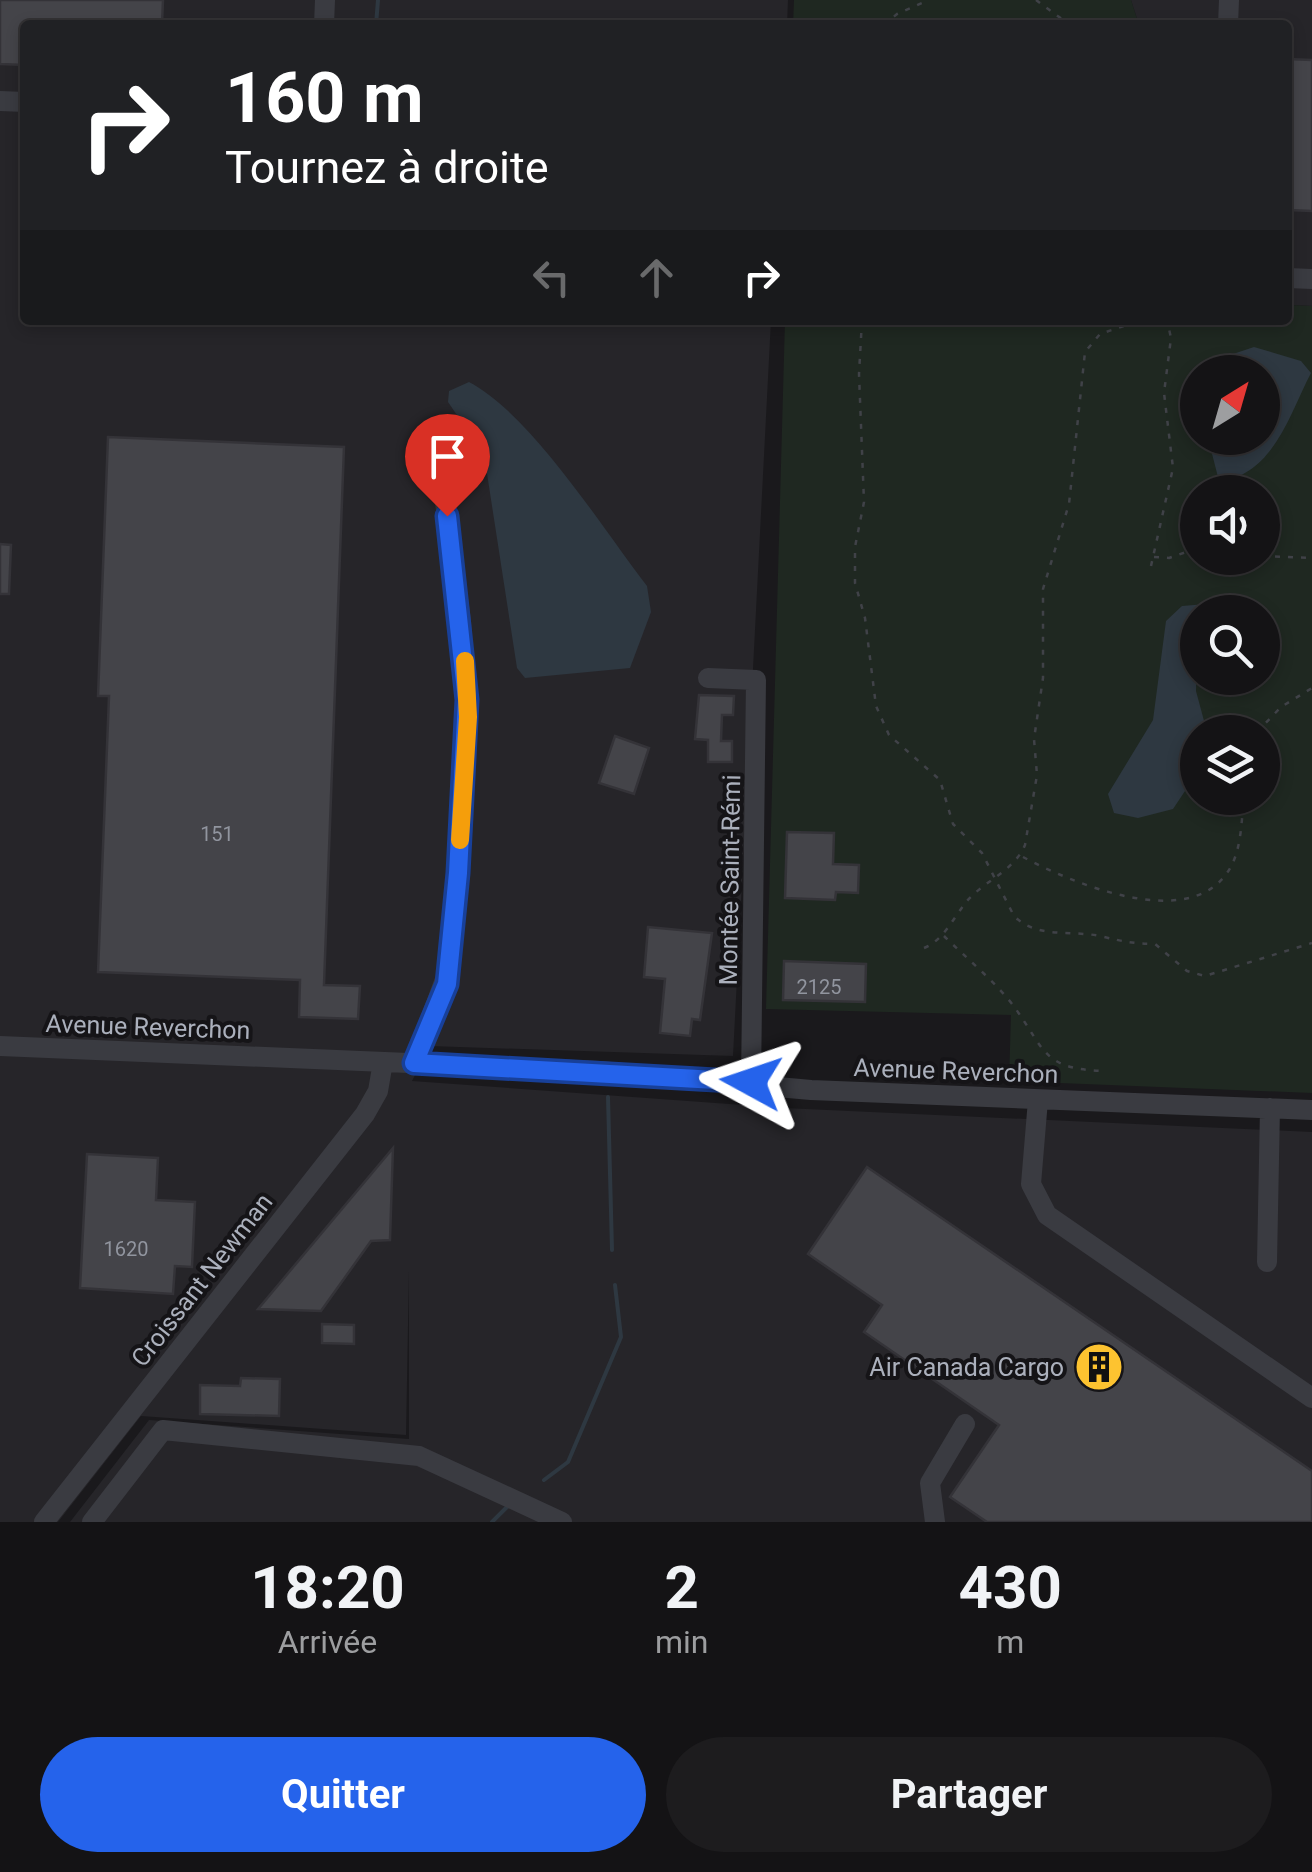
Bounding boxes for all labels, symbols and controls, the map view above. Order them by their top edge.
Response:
text: 160 m [225,57,424,139]
icon: right [60,60,190,190]
text: Tournez à droite [225,141,549,194]
icon: left [524,250,579,305]
icon: ahead [629,250,684,305]
icon: right [734,250,789,305]
north arrow [1180,355,1280,455]
map controls [1180,355,1280,815]
pin [405,414,490,517]
icon: arrive [420,429,475,484]
button: sound [1180,475,1280,575]
button: search [1180,595,1280,695]
button: layers [1180,715,1280,815]
street label: Montée Saint-Rémi [714,774,746,986]
house number: 151 [200,822,234,846]
house number: 2125 [797,975,841,999]
street label: Avenue Reverchon [45,1009,251,1045]
position arrow [699,1030,803,1134]
street label: Avenue Reverchon [853,1053,1059,1089]
street label: Croissant Newman [125,1188,279,1372]
house number: 1620 [104,1237,148,1261]
building icon: Air Canada Cargo [1073,1341,1125,1393]
place label: Air Canada Cargo [869,1353,1064,1382]
text: 18:20 [250,1552,405,1623]
text: 2 [664,1552,699,1623]
text: 430 [959,1552,1062,1623]
text: Arrivée [278,1623,377,1661]
text: min [655,1623,708,1661]
text: m [996,1623,1024,1661]
button: Quitter [40,1737,646,1852]
button: Partager [666,1737,1272,1852]

